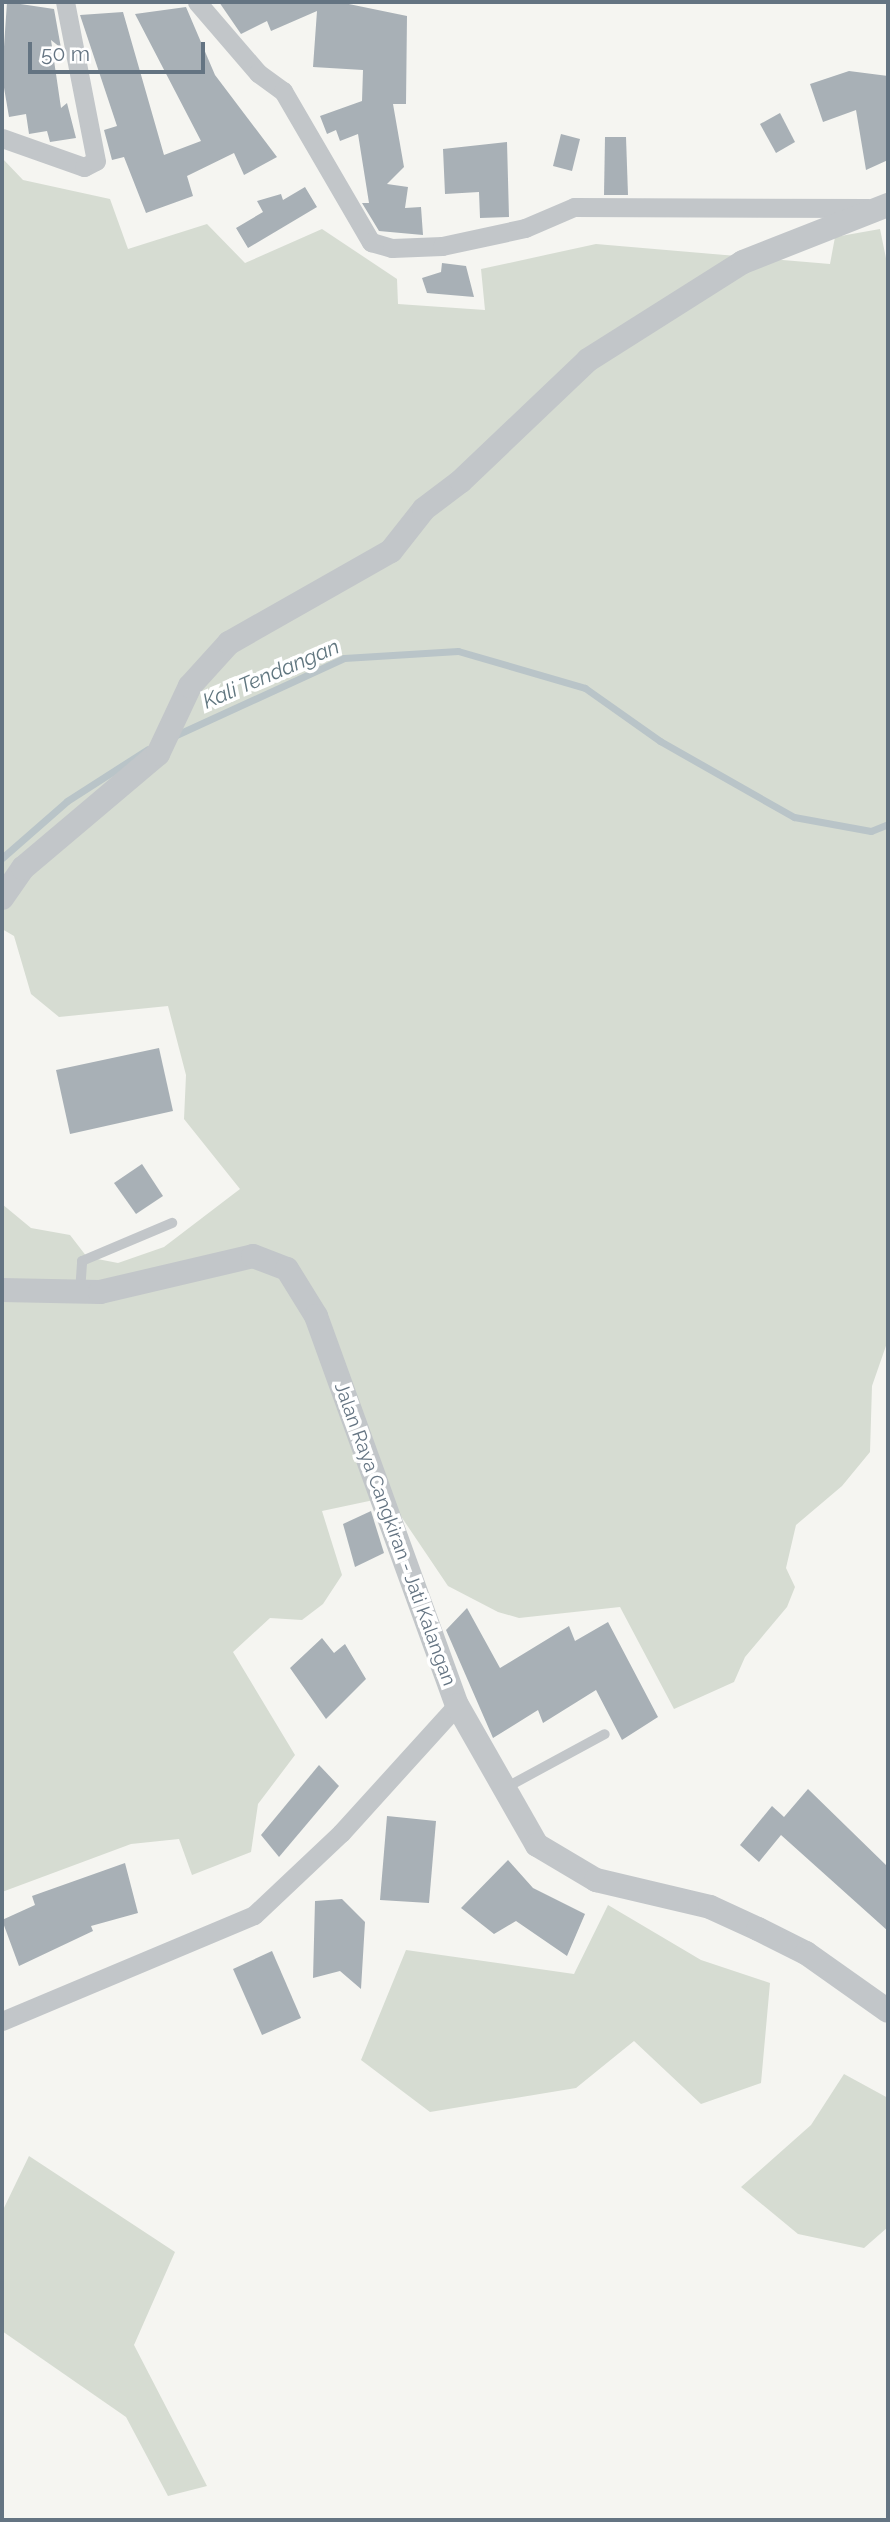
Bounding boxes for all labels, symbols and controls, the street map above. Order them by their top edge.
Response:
scale bar [32,28,208,72]
text: 50 m [41,41,90,66]
water label: Kali Tendangan [199,634,343,714]
street label: Jalan Raya Cangkiran - Jati Kalangan [329,1379,461,1689]

